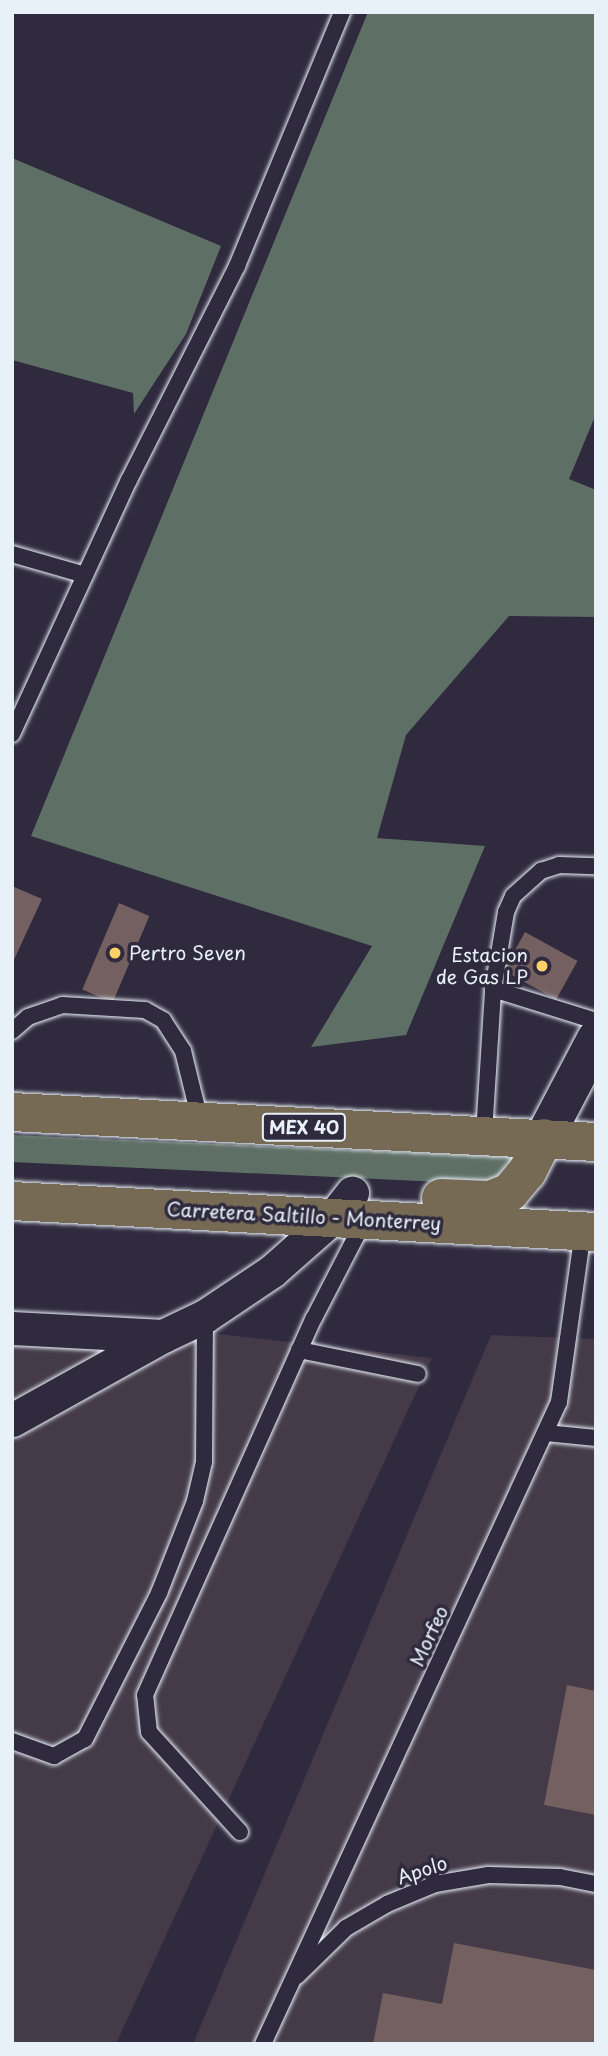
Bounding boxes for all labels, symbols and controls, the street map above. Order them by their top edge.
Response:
place label: Pertro Seven [129,942,246,964]
place label: Estacion de Gas LP [436,944,528,988]
marker: Pertro Seven [107,945,123,961]
marker: Estacion de Gas LP [534,958,550,974]
road number: MEX 40 [260,1112,348,1142]
street label: Carretera Saltillo - Monterrey [166,1197,442,1235]
street label: Morfeo [405,1602,453,1670]
street label: Apolo [394,1851,450,1889]

